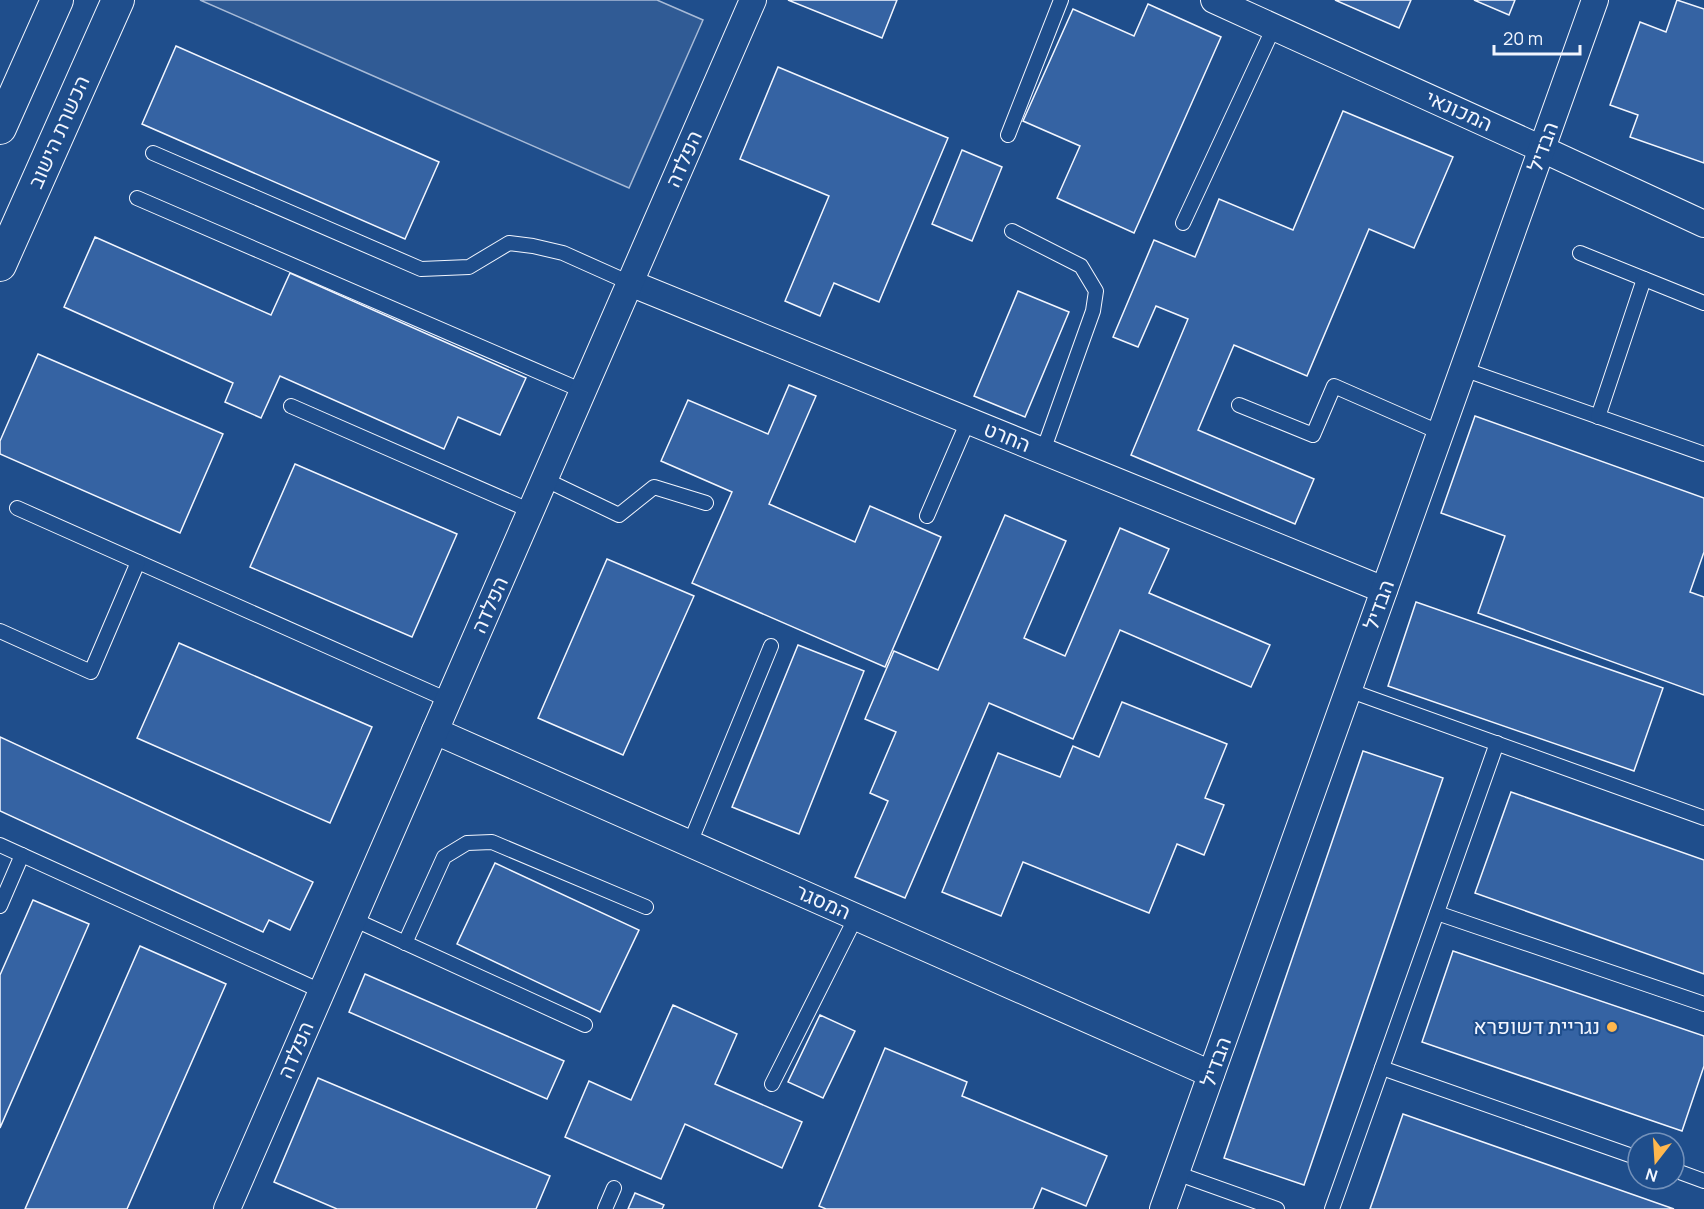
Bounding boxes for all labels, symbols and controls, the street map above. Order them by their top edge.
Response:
scale bar [1494,18,1580,56]
text: 20 m [1503,26,1543,50]
street label: הכשרת הישוב [21,71,95,192]
street label: המכונאי [1421,83,1497,137]
street label: הבדיל [1520,118,1564,176]
street label: הפלדה [658,126,708,192]
street label: החרט [980,414,1035,458]
street label: הפלדה [464,572,514,638]
street label: הבדיל [1356,576,1400,634]
street label: המסגר [791,877,855,926]
place label: נגריית דשופרא [1473,1012,1600,1040]
street label: הפלדה [271,1017,320,1083]
marker: נגריית דשופרא [1605,1020,1619,1034]
street label: הבדיל [1193,1033,1237,1091]
north arrow [1626,1131,1686,1191]
text: N [1643,1163,1660,1188]

